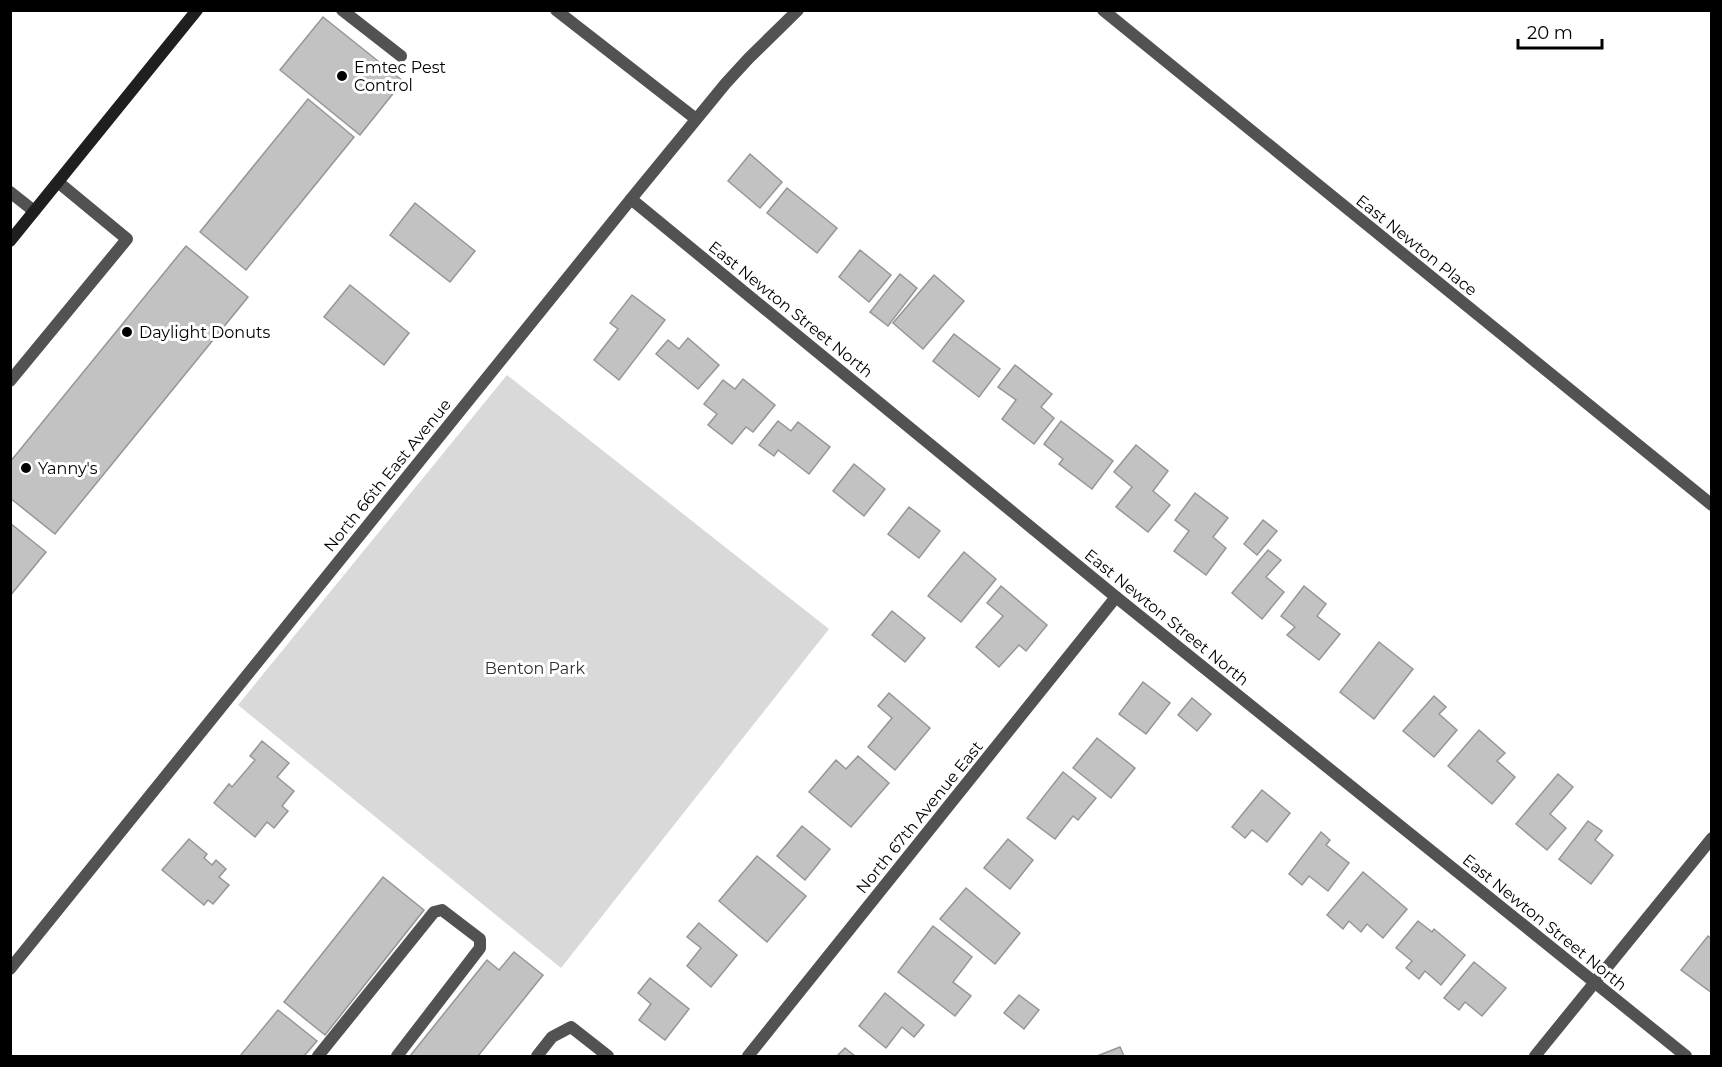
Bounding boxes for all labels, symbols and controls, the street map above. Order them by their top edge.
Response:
scale bar [1518,12,1602,50]
text: 20 m [1527,22,1573,44]
place label: Emtec Pest Control [354,58,446,95]
marker: Emtec Pest Control [335,69,349,83]
street label: East Newton Place [1352,191,1481,300]
street label: East Newton Street North [705,237,877,382]
place label: Daylight Donuts [139,323,270,342]
marker: Daylight Donuts [120,325,134,339]
street label: North 66th East Avenue [320,395,455,556]
place label: Yanny's [38,459,98,478]
marker: Yanny's [19,461,33,475]
street label: East Newton Street North [1081,545,1253,690]
park label: Benton Park [485,659,586,678]
street label: North 67th Avenue East [852,737,987,897]
street label: East Newton Street North [1459,850,1631,995]

